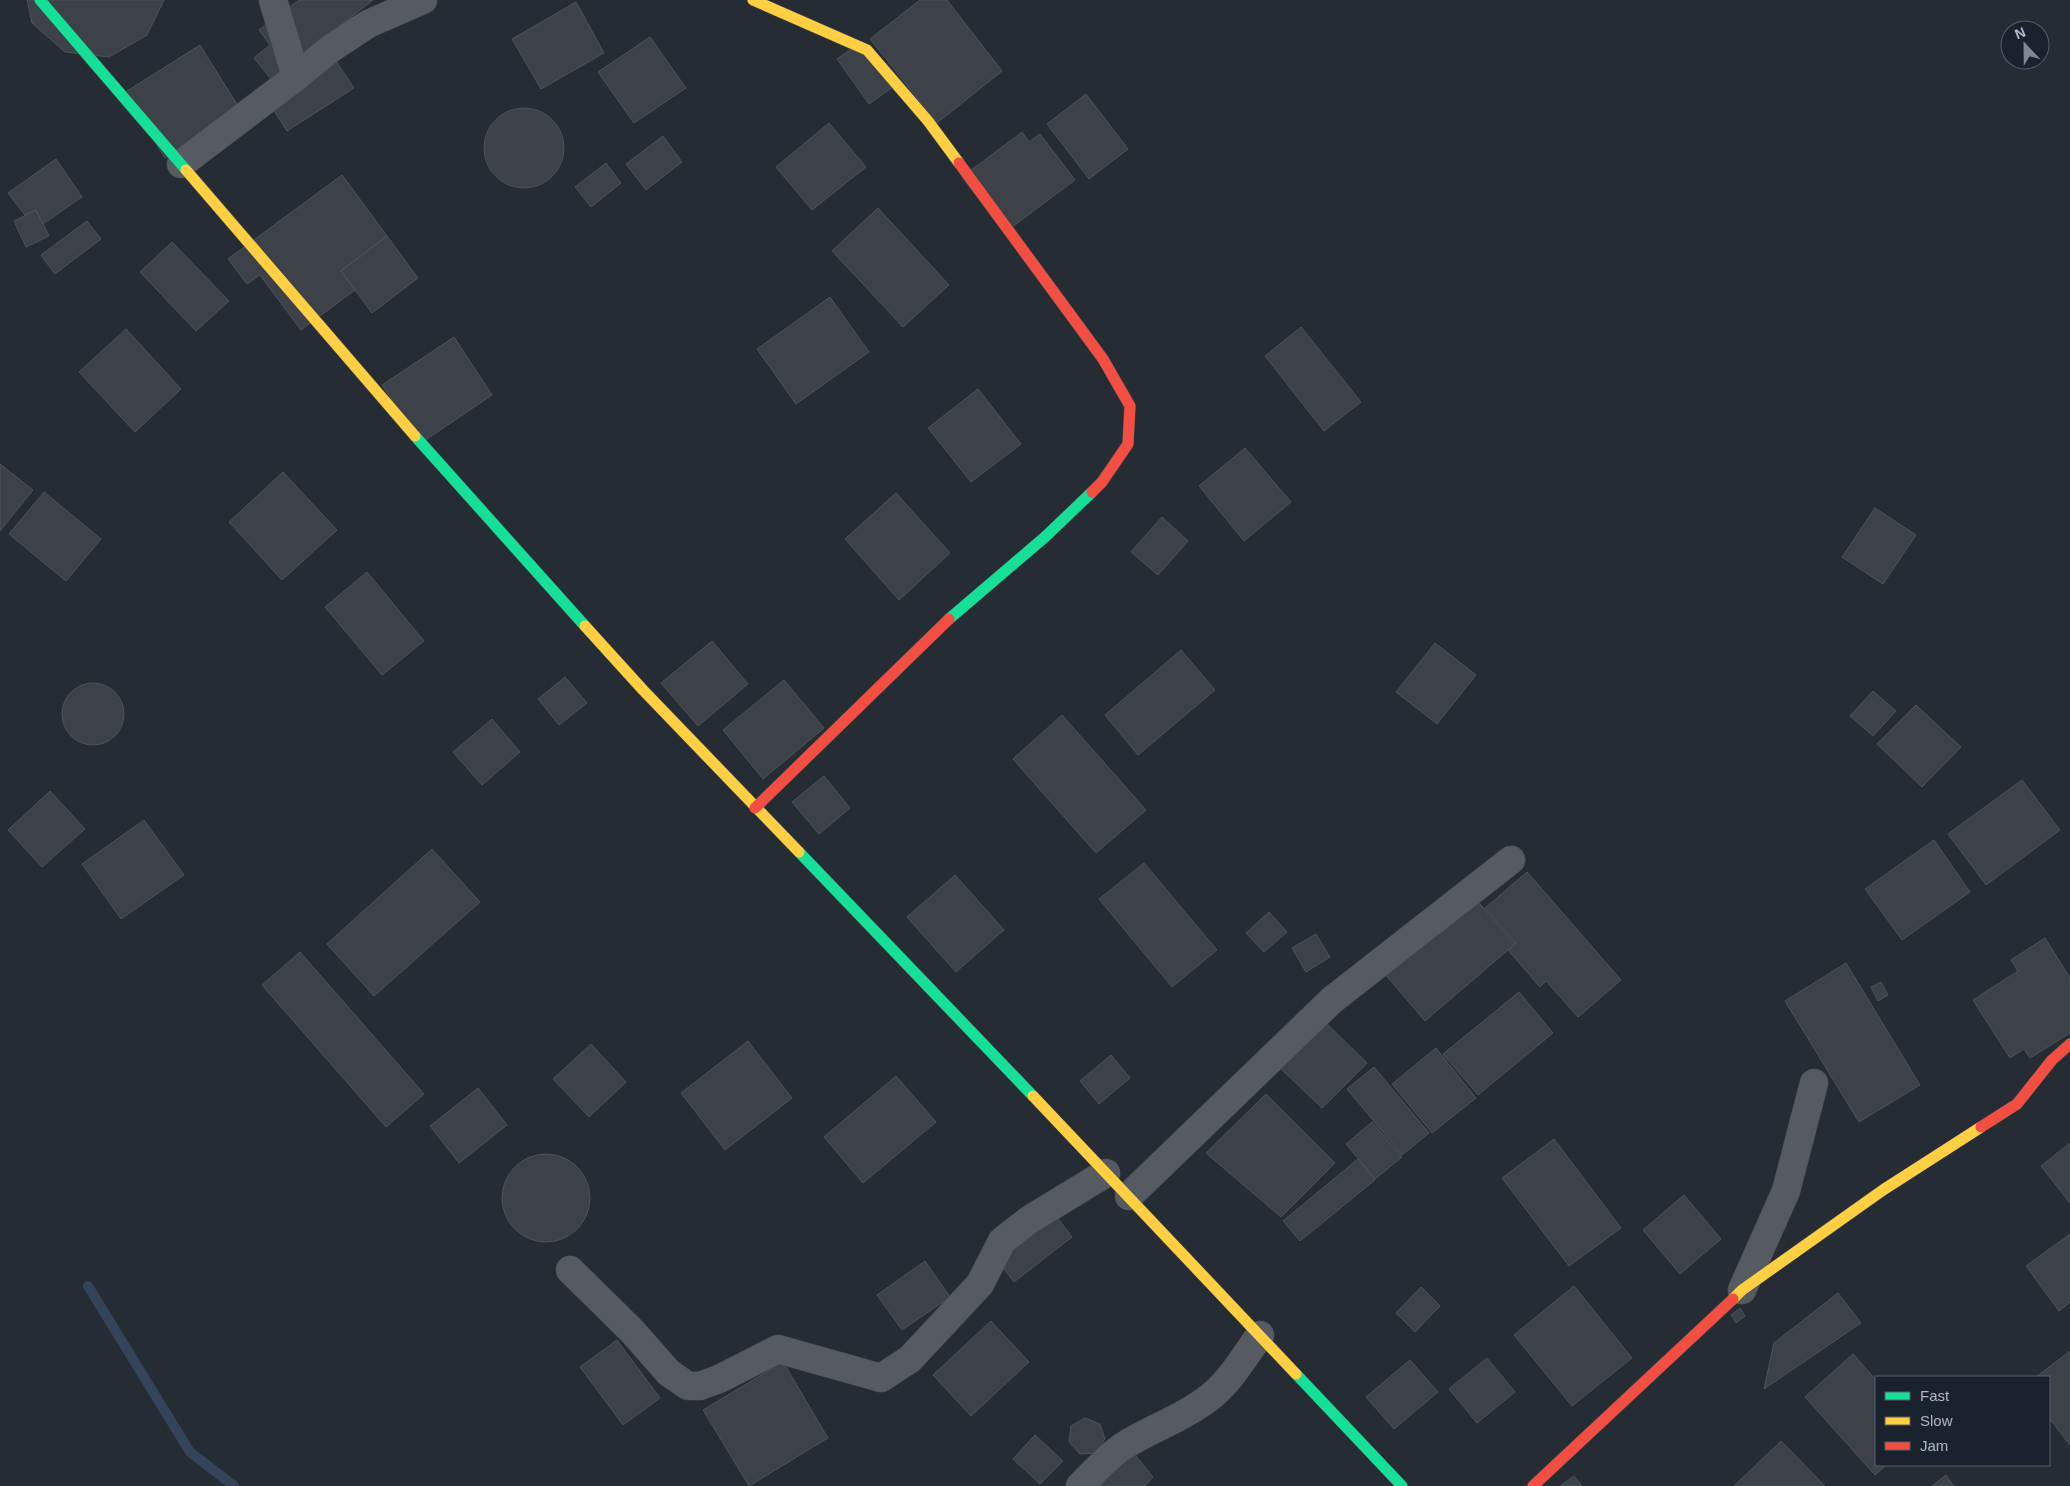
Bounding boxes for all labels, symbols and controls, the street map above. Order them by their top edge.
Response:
north arrow [2000,20,2050,70]
text: N [2012,24,2028,42]
legend [1875,1376,2050,1466]
text: Fast [1920,1387,1950,1404]
text: Slow [1920,1412,1953,1429]
text: Jam [1920,1437,1948,1454]

